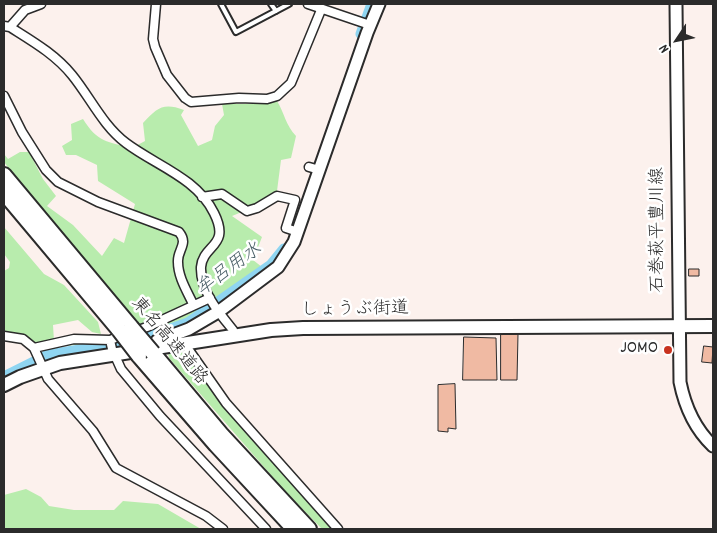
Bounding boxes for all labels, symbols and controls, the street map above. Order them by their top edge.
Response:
north arrow [652,15,702,65]
text: N [654,40,675,57]
street label: 石巻萩平豊川線 [649,167,671,293]
water label: 牟呂用水 [193,239,267,303]
street label: 東名高速道路 [125,294,211,390]
street label: しょうぶ街道 [301,299,409,323]
place label: JOMO [620,339,658,361]
marker: JOMO [662,344,674,356]

